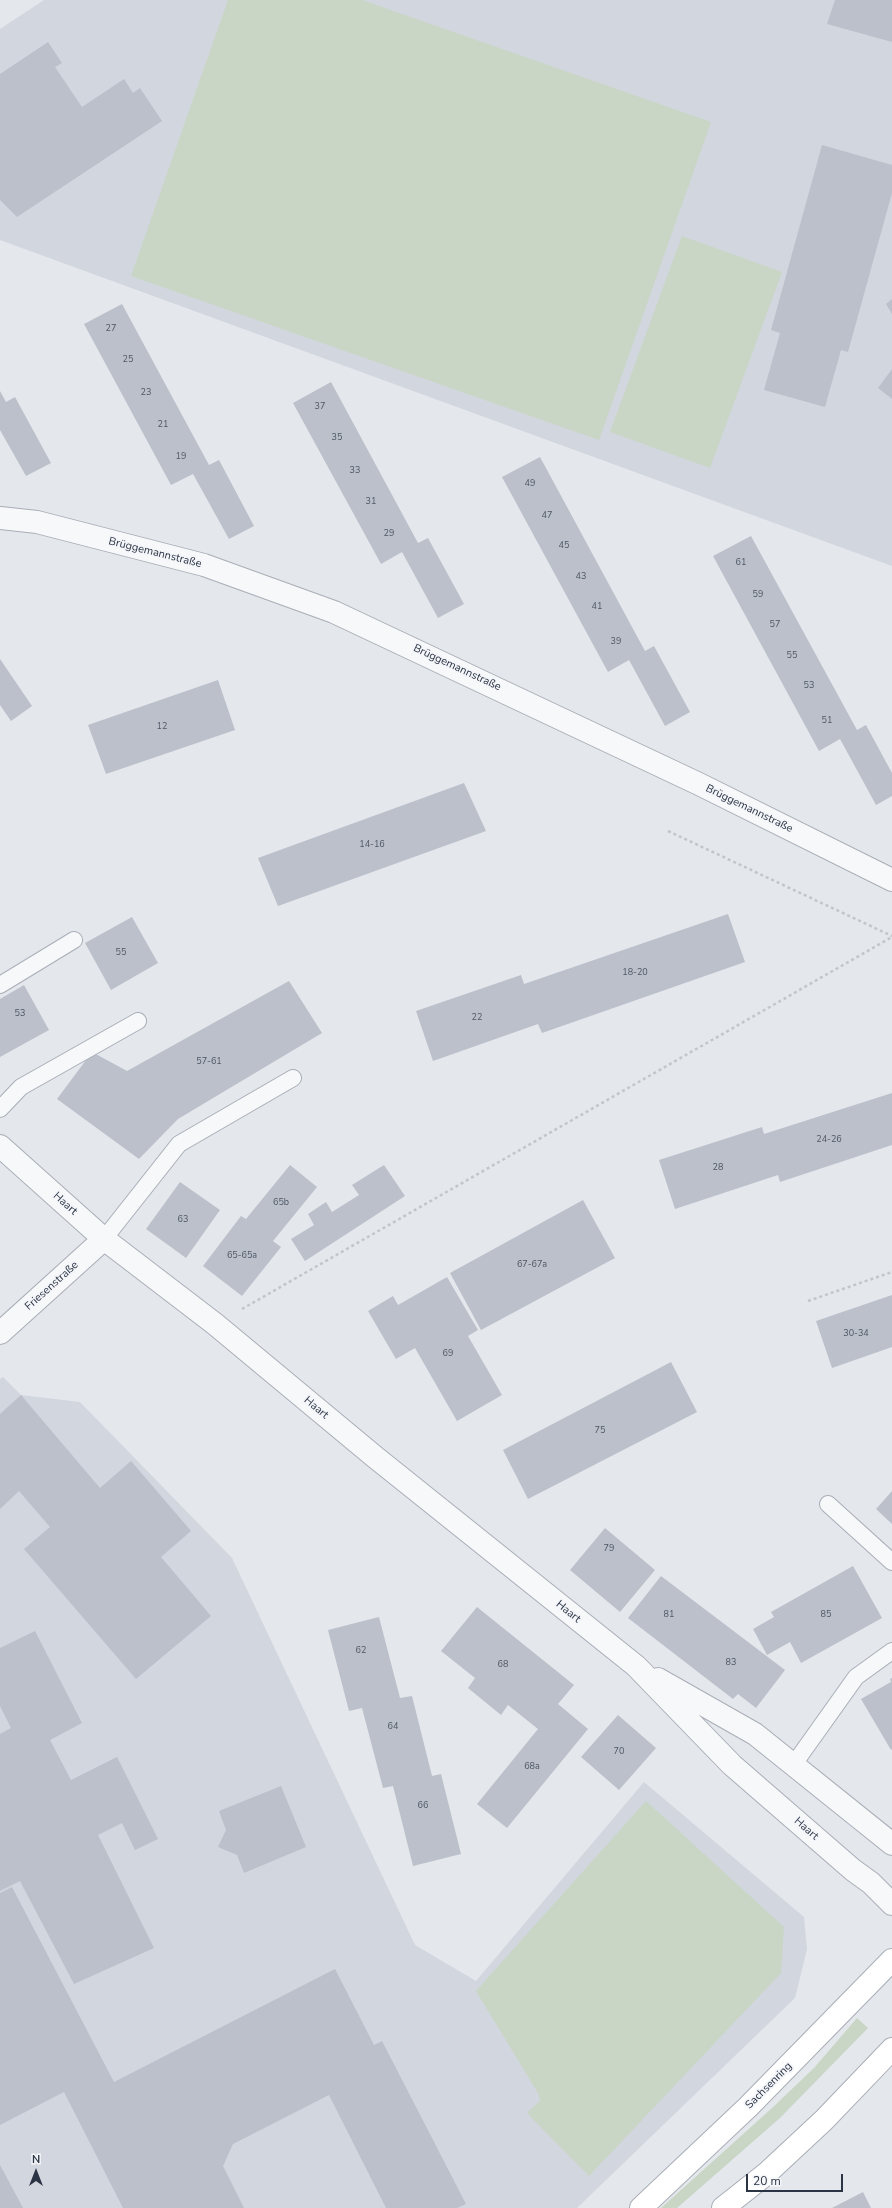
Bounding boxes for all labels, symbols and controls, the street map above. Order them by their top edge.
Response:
house number: 27 [106,324,116,334]
house number: 25 [123,355,133,365]
house number: 23 [141,388,151,398]
house number: 37 [315,402,325,412]
house number: 21 [158,420,168,430]
house number: 35 [332,433,342,443]
house number: 19 [176,452,186,462]
house number: 33 [350,466,360,476]
house number: 49 [525,479,535,489]
house number: 31 [366,497,376,507]
house number: 47 [542,511,552,521]
house number: 29 [384,529,394,539]
street label: Brüggemannstraße [107,535,203,571]
house number: 45 [559,541,569,551]
house number: 61 [736,558,746,568]
house number: 43 [576,572,586,582]
house number: 59 [753,590,763,600]
house number: 41 [592,602,602,612]
house number: 57 [770,620,780,630]
house number: 39 [611,637,621,647]
street label: Brüggemannstraße [411,642,503,694]
house number: 55 [787,651,797,661]
house number: 53 [804,681,814,691]
house number: 51 [822,716,832,726]
house number: 12 [157,722,167,732]
street label: Brüggemannstraße [703,782,795,836]
house number: 14-16 [359,840,385,850]
house number: 55 [116,948,126,958]
house number: 18-20 [622,968,648,978]
house number: 53 [15,1009,25,1019]
house number: 22 [472,1013,482,1023]
house number: 57-61 [196,1057,222,1067]
house number: 24-26 [816,1135,842,1145]
house number: 28 [713,1163,723,1173]
street label: Haart [50,1190,80,1218]
house number: 65b [273,1198,289,1208]
house number: 63 [178,1215,188,1225]
house number: 65-65a [227,1251,257,1261]
street label: Friesenstraße [23,1259,81,1313]
house number: 67-67a [517,1260,547,1270]
house number: 30-34 [843,1329,869,1339]
house number: 69 [443,1349,453,1359]
street label: Haart [301,1394,331,1422]
house number: 75 [595,1426,605,1436]
house number: 79 [604,1544,614,1554]
street label: Haart [553,1598,583,1626]
house number: 81 [664,1610,674,1620]
house number: 85 [821,1610,831,1620]
house number: 62 [356,1646,366,1656]
house number: 83 [726,1658,736,1668]
house number: 68 [498,1660,508,1670]
house number: 64 [388,1722,398,1732]
house number: 70 [614,1747,624,1757]
house number: 68a [524,1762,540,1772]
house number: 66 [418,1801,428,1811]
street label: Haart [791,1815,821,1843]
street label: Sachsenring [743,2060,795,2112]
north arrow [16,2152,56,2192]
text: N [32,2152,40,2167]
scale bar [748,2166,845,2192]
text: 20 m [753,2173,781,2189]

